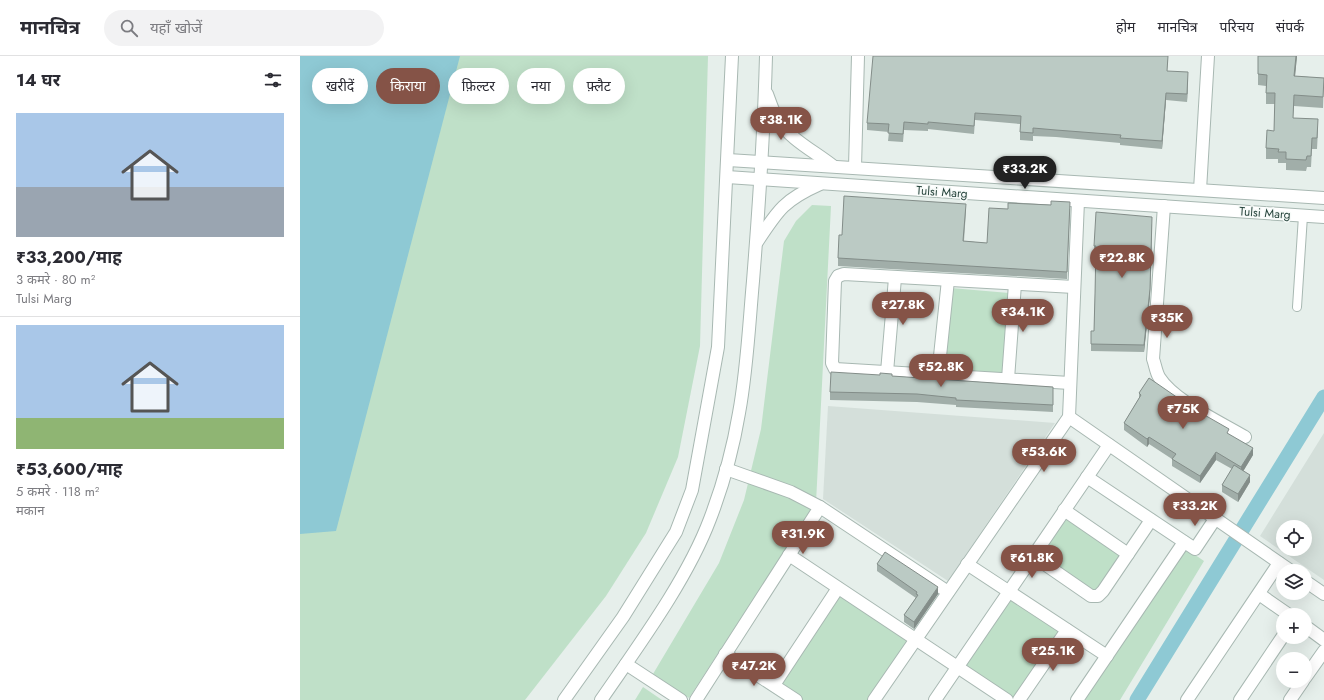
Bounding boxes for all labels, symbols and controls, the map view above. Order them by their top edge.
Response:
search box [104,10,384,46]
text: मानचित्र [20,14,80,41]
icon: search [118,17,140,39]
text: यहाँ खोजें [150,17,202,39]
text: होम [1116,17,1135,37]
text: मानचित्र [1157,17,1198,37]
text: परिचय [1220,17,1254,37]
text: संपर्क [1276,17,1304,37]
text: 14 घर [16,68,60,92]
chip: खरीदें [312,68,368,104]
chip: किराया [376,68,440,104]
chip: फ़िल्टर [448,68,509,104]
chip: नया [517,68,565,104]
chip: फ़्लैट [573,68,625,104]
icon: filters [262,69,284,91]
pin: ₹38.1K [748,107,814,141]
text: ₹38.1K [759,110,803,129]
icon: home [114,139,186,211]
pin: ₹33.2K [992,156,1058,190]
text: ₹33.2K [1002,159,1048,178]
street label: Tulsi Marg [916,181,968,203]
street label: Tulsi Marg [1239,202,1291,224]
text: ₹33,200/माह [16,245,122,269]
pin: ₹22.8K [1089,245,1155,279]
text: ₹22.8K [1099,248,1145,267]
text: 3 कमरे · 80 m² [16,270,95,289]
text: Tulsi Marg [16,289,72,308]
pin: ₹27.8K [870,292,936,326]
text: ₹27.8K [881,295,925,314]
pin: ₹34.1K [990,299,1056,333]
text: ₹34.1K [1001,302,1045,321]
pin: ₹35K [1143,305,1191,339]
text: ₹35K [1151,308,1183,327]
icon: home [114,351,186,423]
pin: ₹52.8K [908,354,974,388]
text: ₹52.8K [918,357,964,376]
pin: ₹75K [1159,396,1207,430]
text: ₹75K [1167,399,1199,418]
pin: ₹53.6K [1011,439,1077,473]
text: ₹53.6K [1021,442,1067,461]
text: ₹53,600/माह [16,457,122,481]
text: 5 कमरे · 118 m² [16,482,99,501]
pin: ₹33.2K [1162,493,1228,527]
text: ₹33.2K [1172,496,1218,515]
text: मकान [16,501,44,520]
map controls [1276,520,1312,688]
button: locate [1276,520,1312,556]
pin: ₹31.9K [770,521,836,555]
text: ₹31.9K [781,524,825,543]
pin: ₹61.8K [999,545,1065,579]
text: ₹61.8K [1010,548,1054,567]
button: layers [1276,564,1312,600]
button: + [1276,608,1312,644]
pin: ₹25.1K [1020,638,1086,672]
text: ₹25.1K [1031,641,1075,660]
button: − [1276,652,1312,688]
pin: ₹47.2K [721,653,787,687]
text: ₹47.2K [732,656,776,675]

